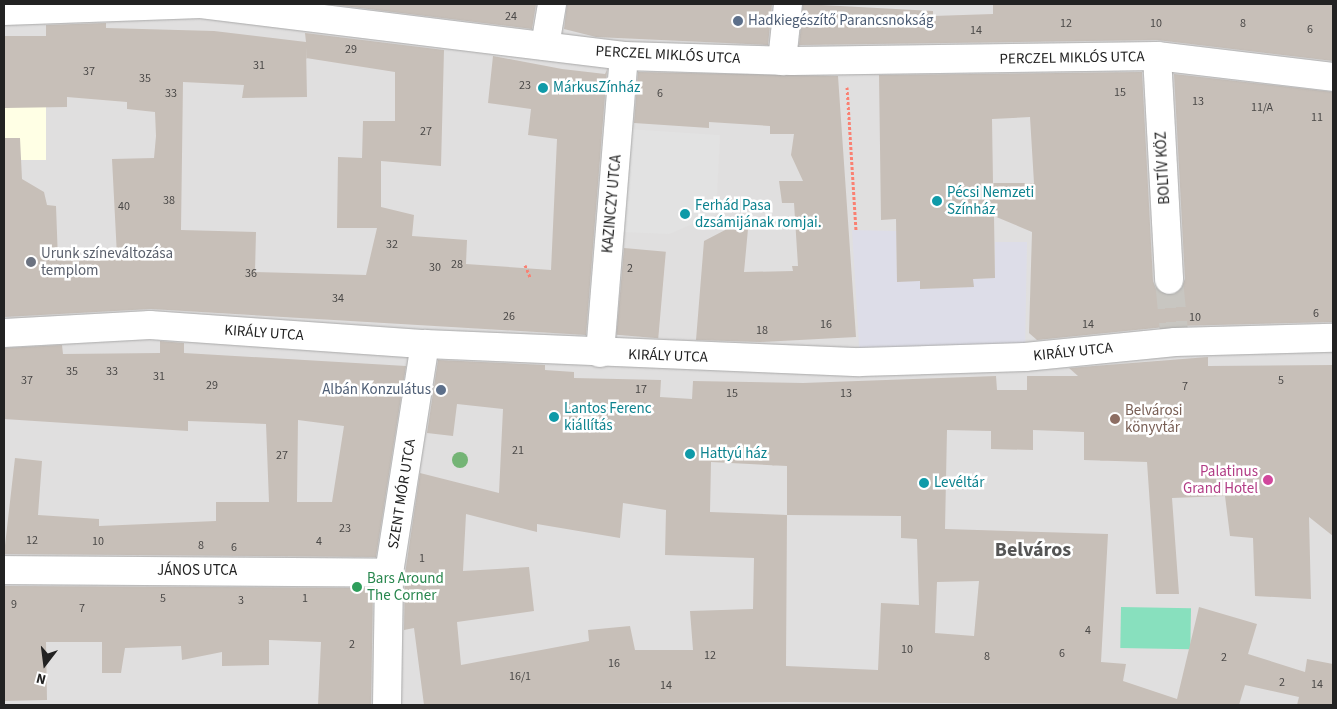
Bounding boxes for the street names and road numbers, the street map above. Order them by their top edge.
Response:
street label: PERCZEL MIKLÓS UTCA [595,42,741,68]
street label: PERCZEL MIKLÓS UTCA [999,48,1145,68]
street label: BOLTÍV KÖZ [1152,131,1174,205]
street label: KAZINCZY UTCA [599,154,625,254]
street label: KIRÁLY UTCA [224,321,304,345]
street label: KIRÁLY UTCA [1032,339,1114,365]
street label: KIRÁLY UTCA [628,346,708,366]
street label: SZENT MÓR UTCA [384,438,420,550]
street label: JÁNOS UTCA [157,562,237,580]

